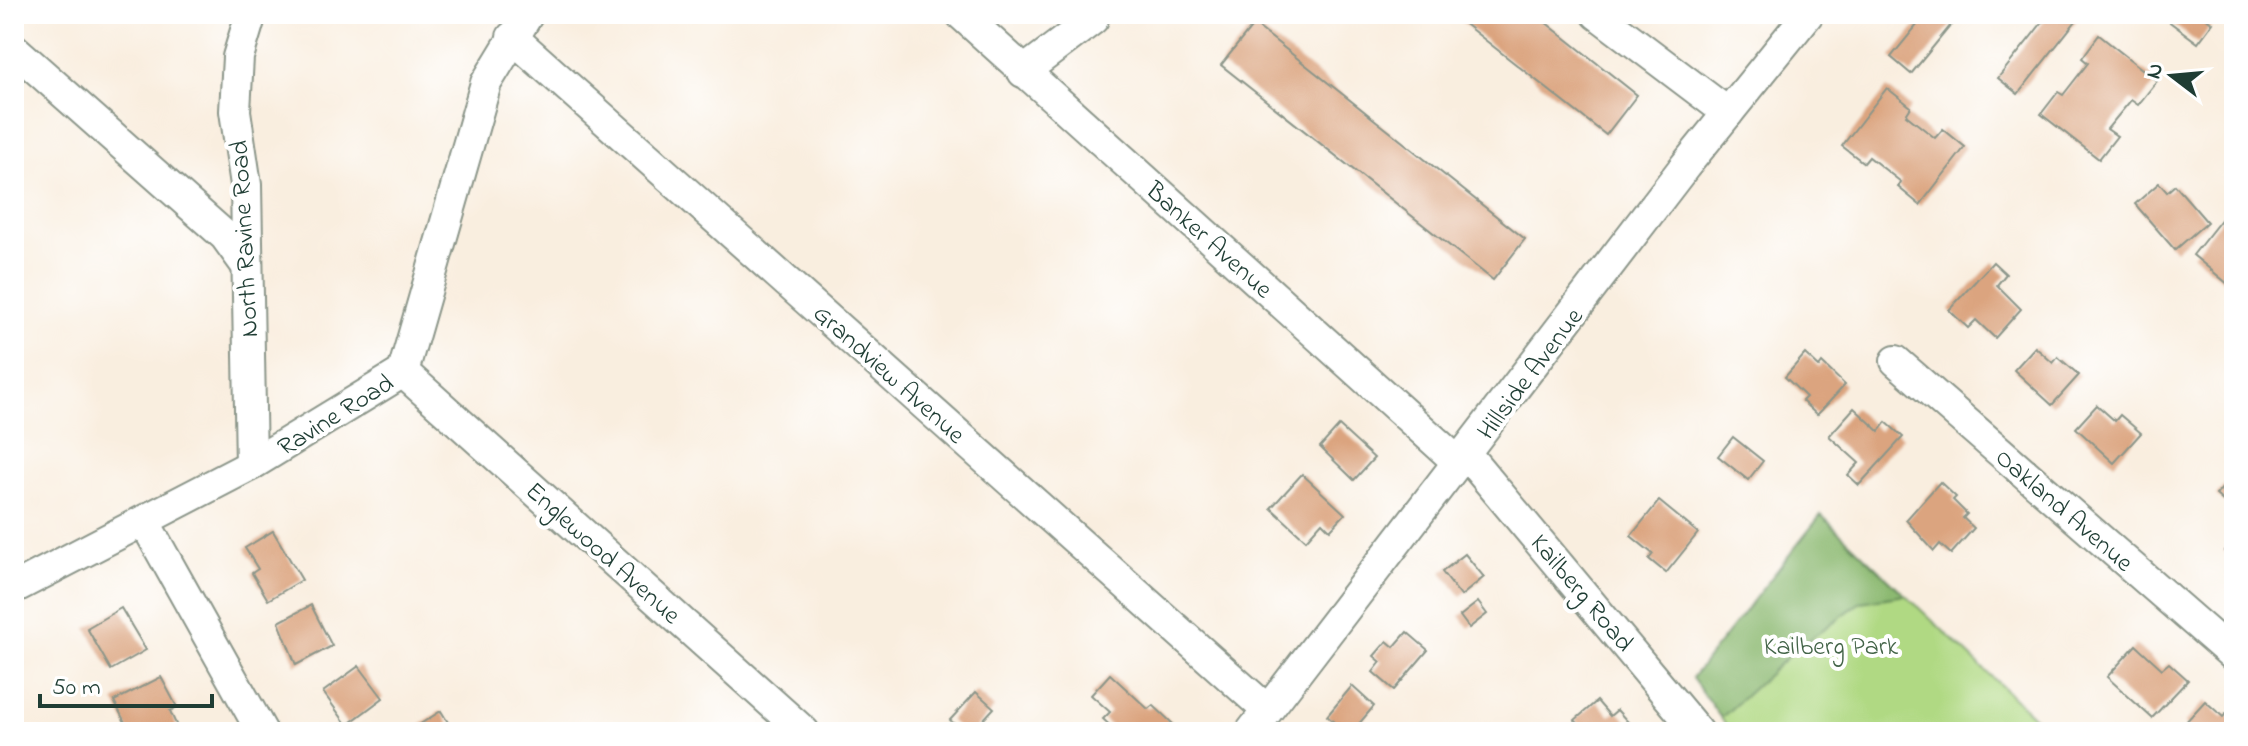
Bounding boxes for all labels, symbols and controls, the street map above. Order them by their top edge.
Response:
north arrow [2132,36,2212,116]
text: N [2138,60,2173,83]
street label: North Ravine Road [222,139,270,338]
street label: Banker Avenue [1135,173,1280,309]
street label: Grandview Avenue [803,296,973,454]
street label: Hillside Avenue [1469,300,1594,449]
street label: Ravine Road [271,366,402,467]
street label: Oakland Avenue [1985,440,2141,582]
street label: Englewood Avenue [516,474,689,635]
street label: Kailberg Road [1520,527,1642,662]
park label: Kailberg Park [1764,629,1899,667]
scale bar [40,658,212,708]
text: 50 m [52,671,101,706]

